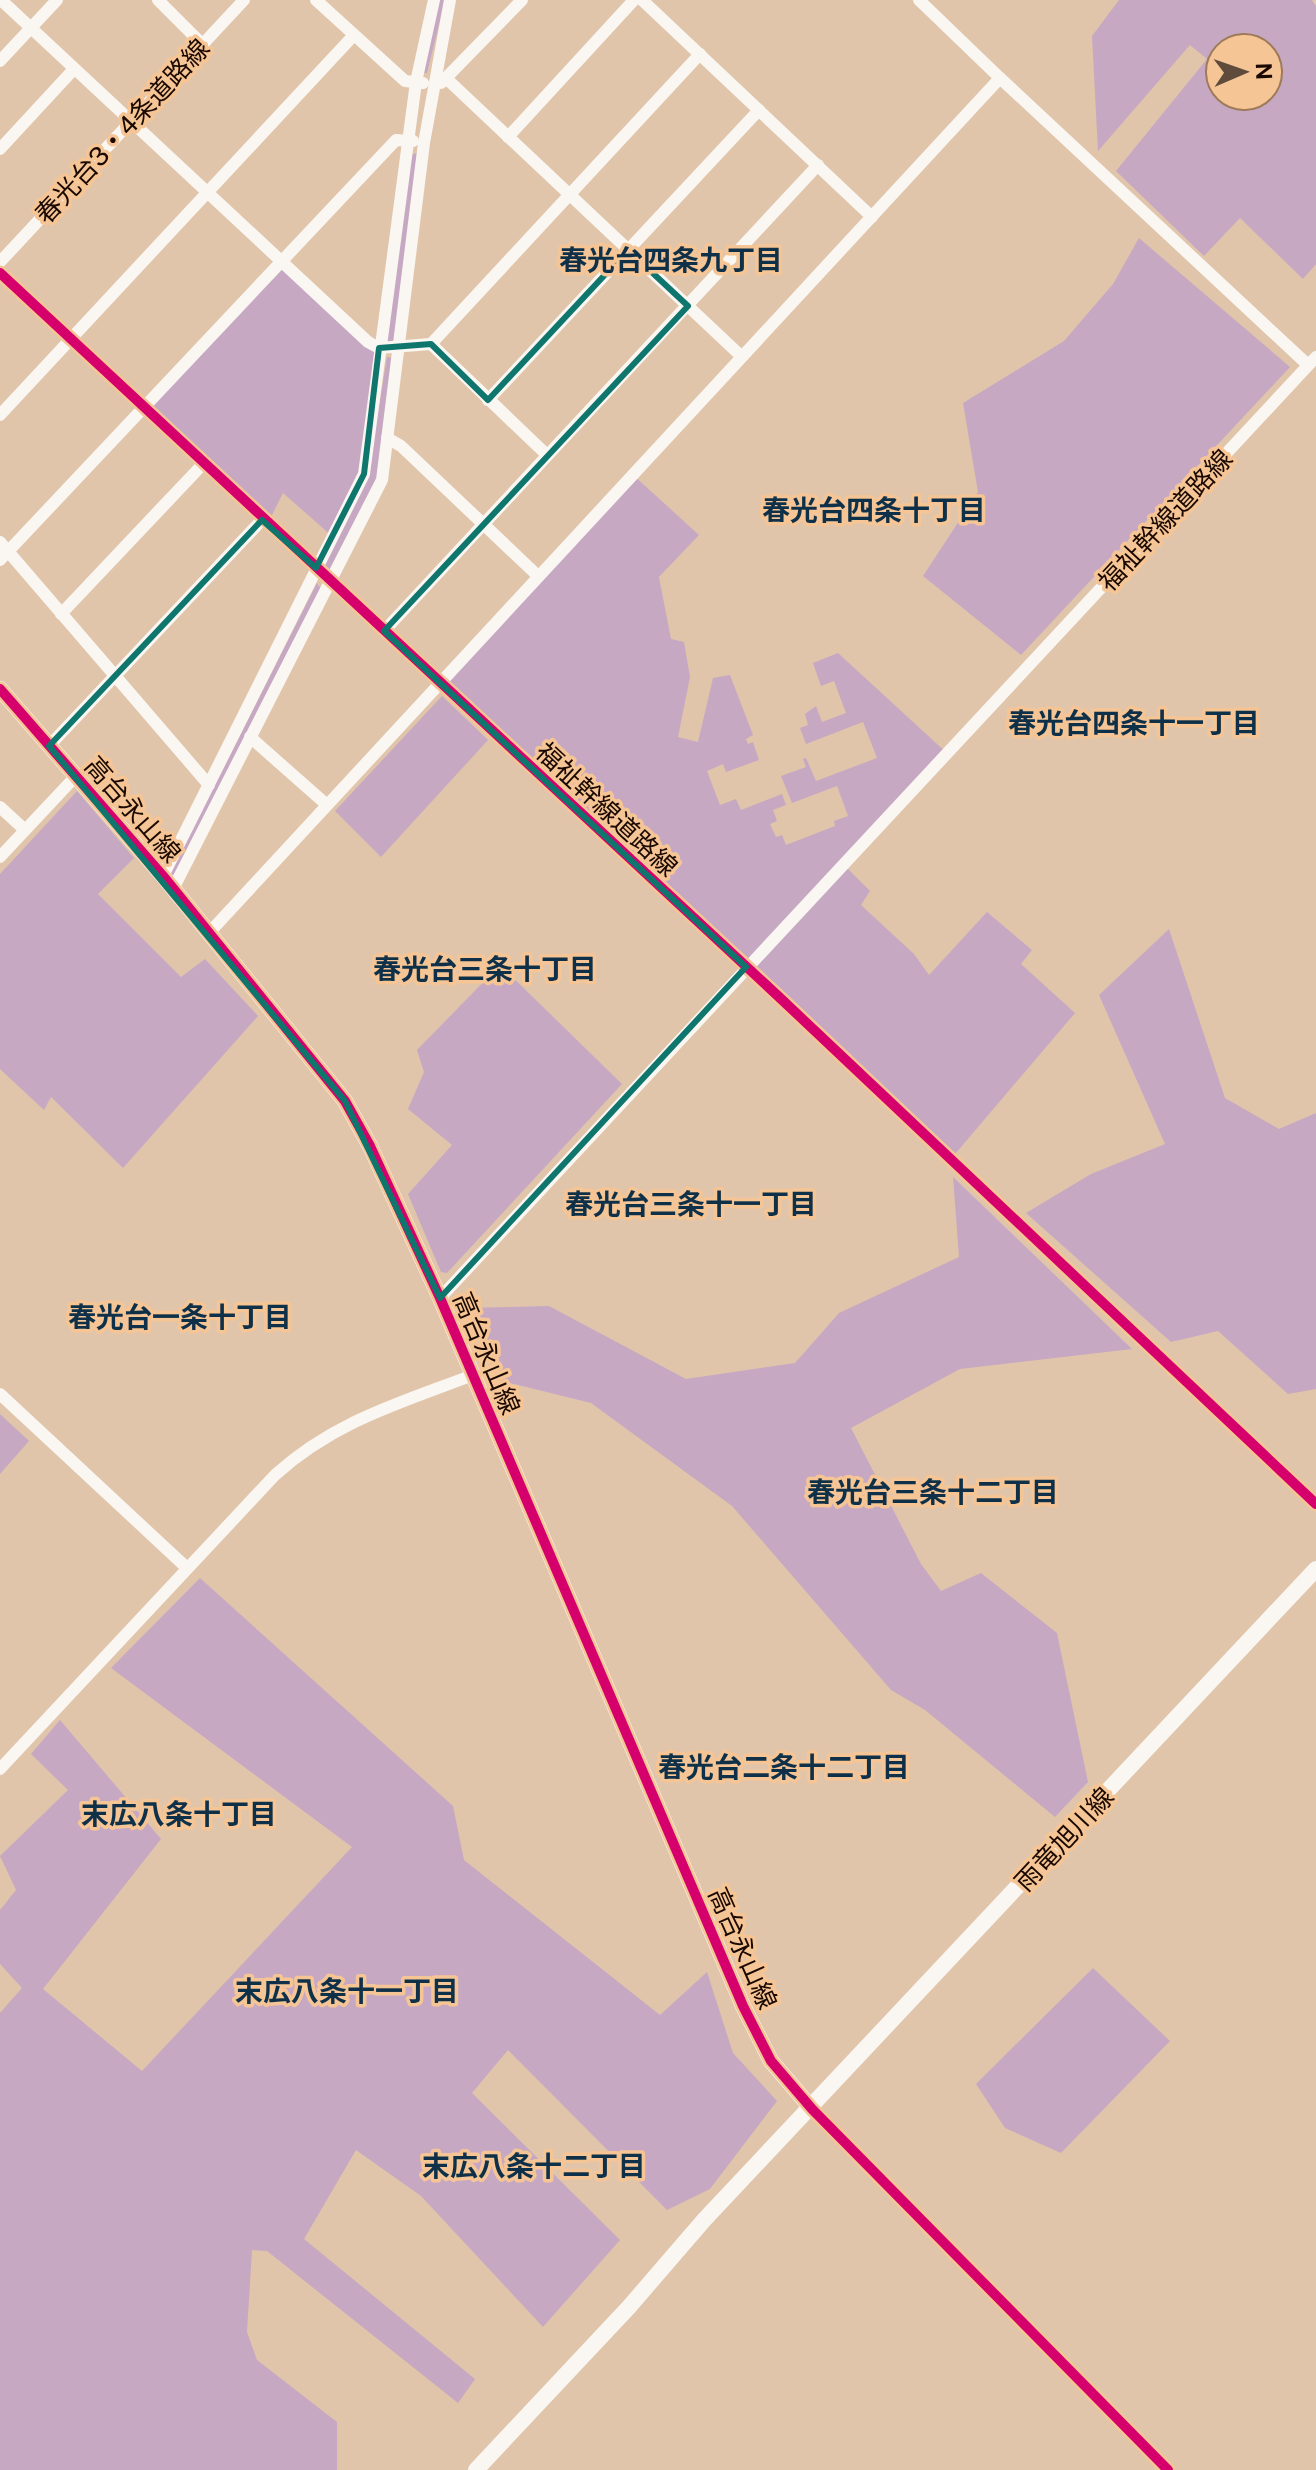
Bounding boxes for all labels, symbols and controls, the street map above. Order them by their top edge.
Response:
street label: 春光台3・4条道路線 [29,32,215,230]
north arrow [1204,32,1284,112]
text: N [1251,62,1277,80]
district label: 春光台四条九丁目 [559,243,783,276]
street label: 福祉幹線道路線 [1092,443,1238,597]
district label: 春光台四条十丁目 [762,493,986,526]
district label: 春光台四条十一丁目 [1008,706,1260,739]
street label: 福祉幹線道路線 [530,736,684,882]
street label: 高台永山線 [79,750,187,868]
district label: 春光台三条十丁目 [373,952,597,985]
district label: 春光台三条十一丁目 [565,1187,817,1220]
street label: 高台永山線 [447,1287,527,1419]
district label: 春光台一条十丁目 [68,1300,292,1333]
district label: 春光台三条十二丁目 [807,1475,1059,1508]
district label: 春光台二条十二丁目 [658,1750,910,1783]
street label: 雨竜旭川線 [1008,1781,1120,1897]
district label: 末広八条十丁目 [81,1797,277,1830]
street label: 高台永山線 [702,1882,784,2014]
district label: 末広八条十一丁目 [235,1974,459,2007]
district label: 末広八条十二丁目 [422,2149,646,2182]

